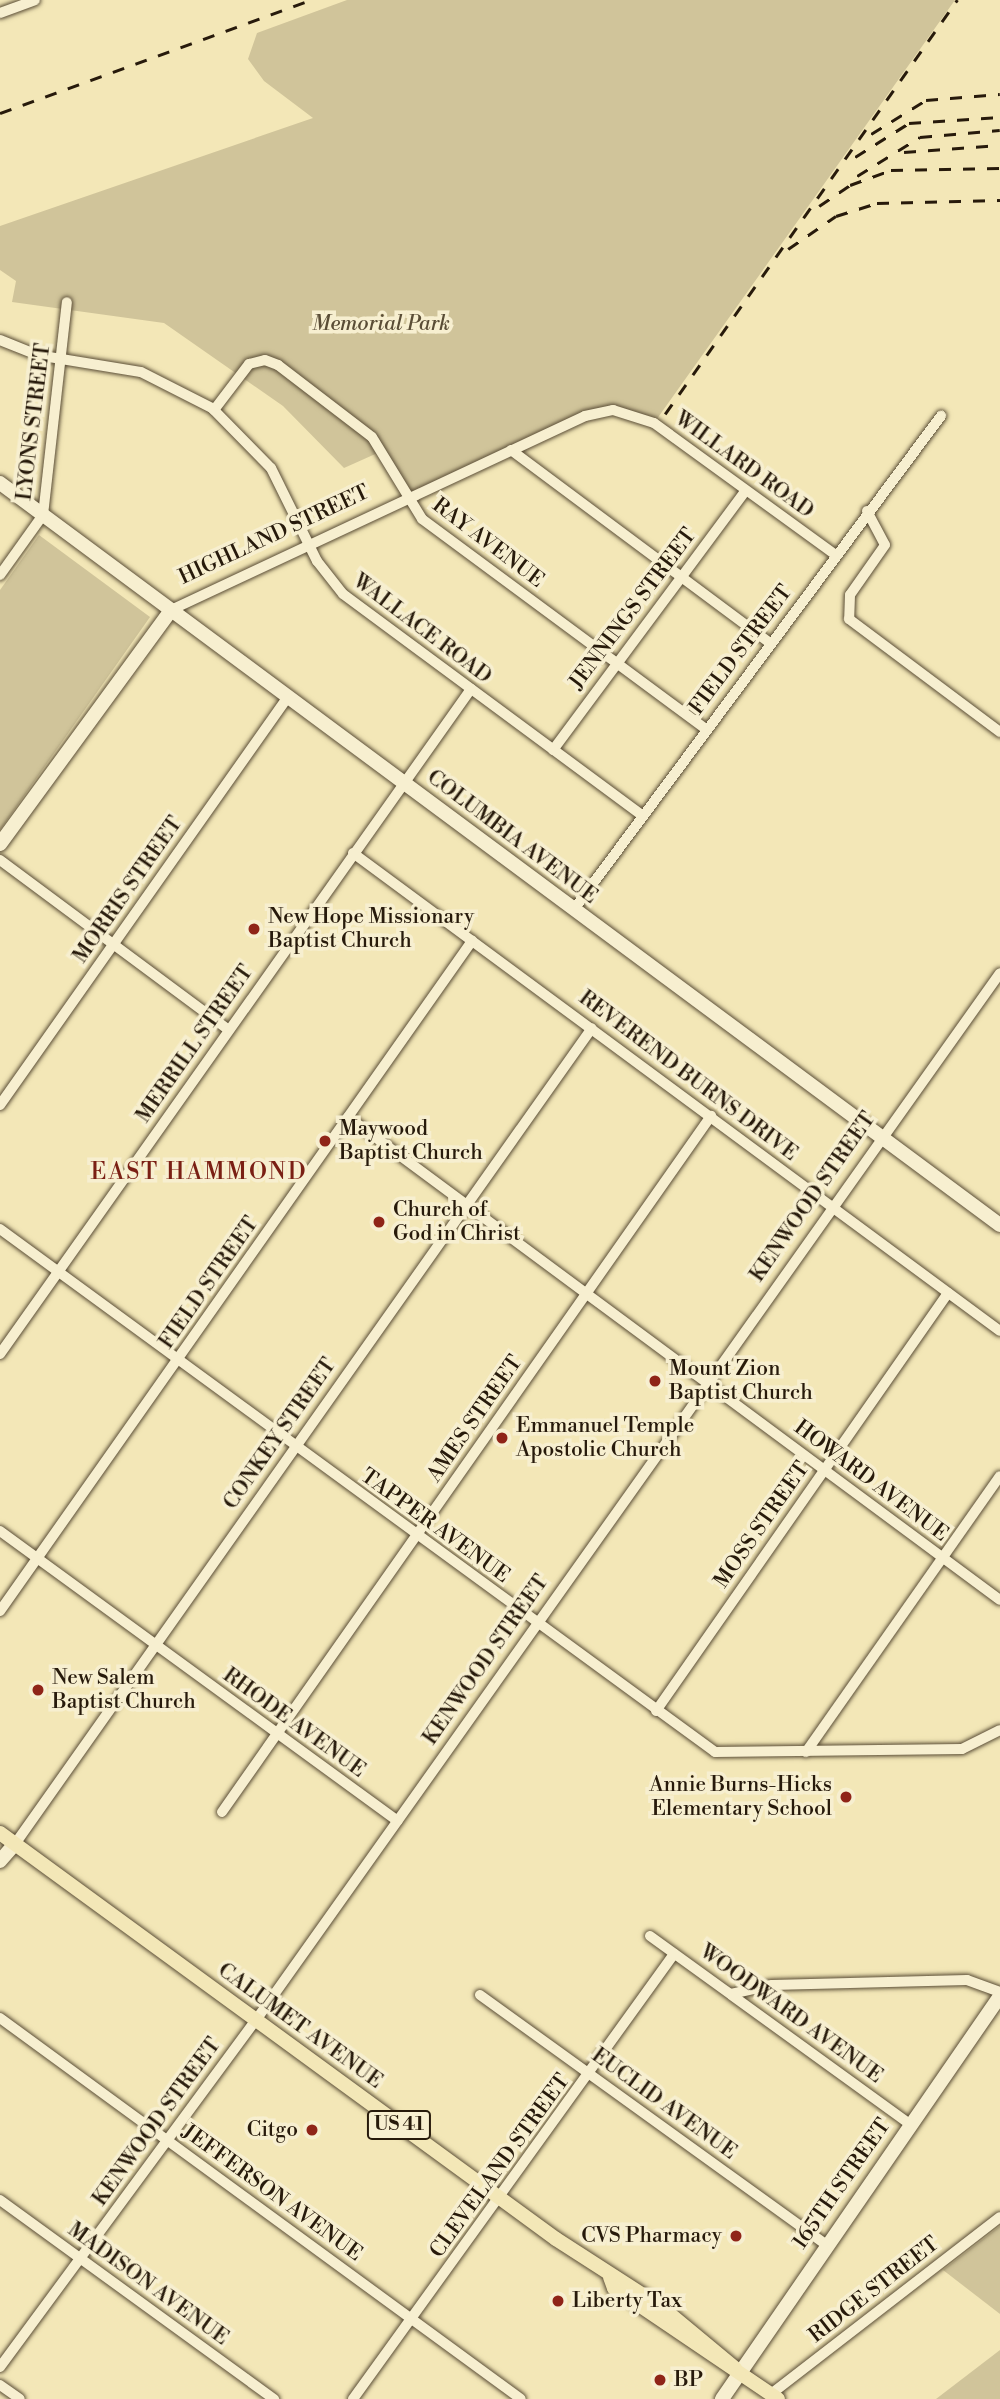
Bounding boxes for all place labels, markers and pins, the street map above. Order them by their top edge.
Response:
place label: New Hope Missionary Baptist Church [268,904,474,954]
marker: New Hope Missionary Baptist Church [246,921,262,937]
place label: Maywood Baptist Church [339,1116,483,1166]
marker: Maywood Baptist Church [317,1133,333,1149]
place label: Church of God in Christ [393,1197,520,1247]
marker: Church of God in Christ [371,1214,387,1230]
place label: Mount Zion Baptist Church [669,1356,813,1406]
marker: Mount Zion Baptist Church [647,1373,663,1389]
place label: Emmanuel Temple Apostolic Church [516,1413,694,1463]
marker: Emmanuel Temple Apostolic Church [494,1430,510,1446]
place label: New Salem Baptist Church [52,1665,196,1715]
marker: New Salem Baptist Church [30,1682,46,1698]
place label: Annie Burns-Hicks Elementary School [649,1772,832,1822]
marker: Annie Burns-Hicks Elementary School [838,1789,854,1805]
place label: Citgo [247,2117,298,2143]
marker: Citgo [304,2122,320,2138]
place label: CVS Pharmacy [581,2223,722,2249]
marker: CVS Pharmacy [728,2228,744,2244]
place label: Liberty Tax [572,2288,682,2314]
marker: Liberty Tax [550,2293,566,2309]
place label: BP [674,2367,703,2393]
marker: BP [652,2372,668,2388]

